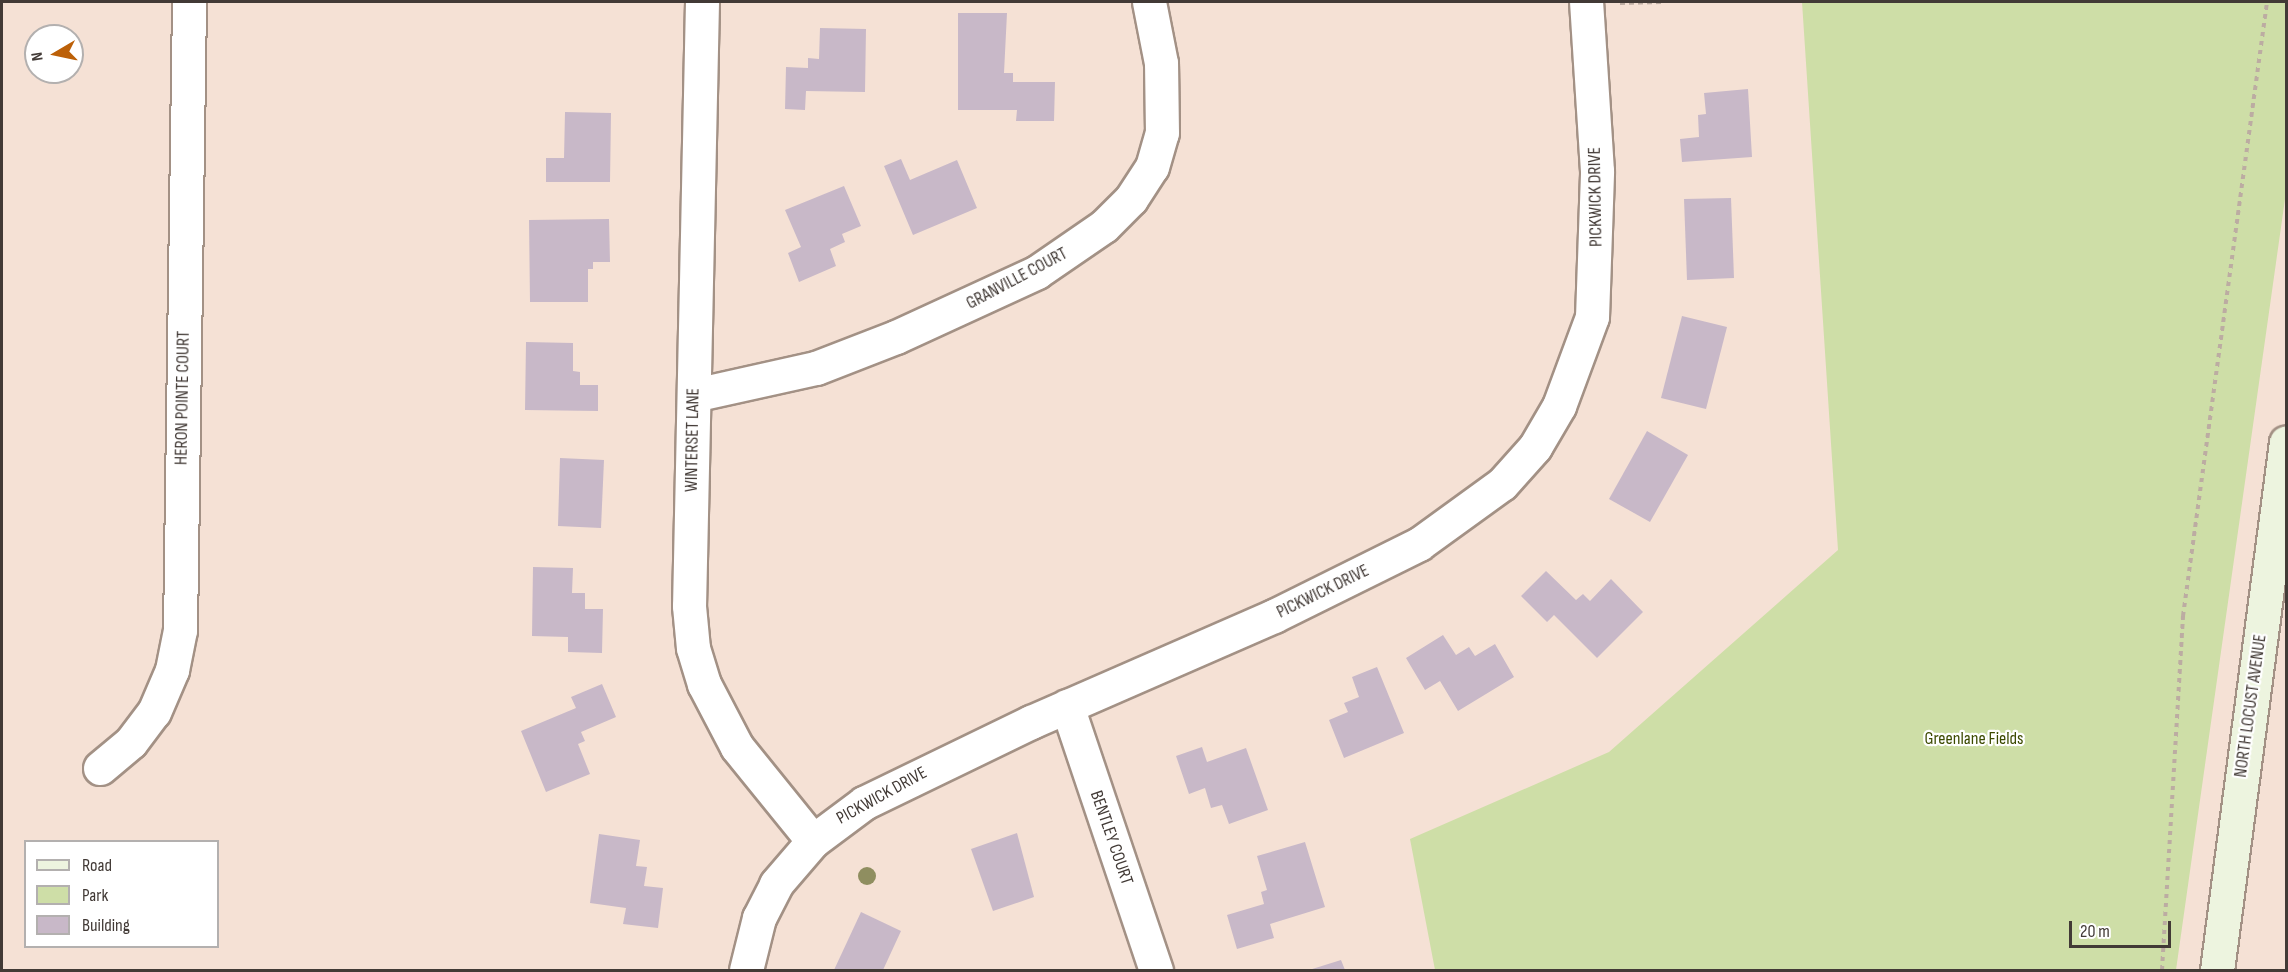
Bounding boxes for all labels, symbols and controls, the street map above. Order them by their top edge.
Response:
north arrow [24,24,84,84]
text: N [28,51,48,62]
street label: PICKWICK DRIVE [1584,147,1608,247]
street label: GRANVILLE COURT [963,243,1071,315]
street label: HERON POINTE COURT [171,331,195,465]
street label: WINTERSET LANE [681,388,705,492]
street label: PICKWICK DRIVE [1273,560,1373,624]
street label: NORTH LOCUST AVENUE [2230,633,2272,779]
park label: Greenlane Fields [1924,728,2024,750]
street label: PICKWICK DRIVE [833,762,931,830]
street label: BENTLEY COURT [1085,788,1137,888]
legend [24,840,219,948]
text: Road [82,855,112,876]
text: Park [82,885,108,906]
scale bar [2072,909,2174,947]
text: Building [82,915,130,936]
text: 20 m [2080,921,2110,942]

